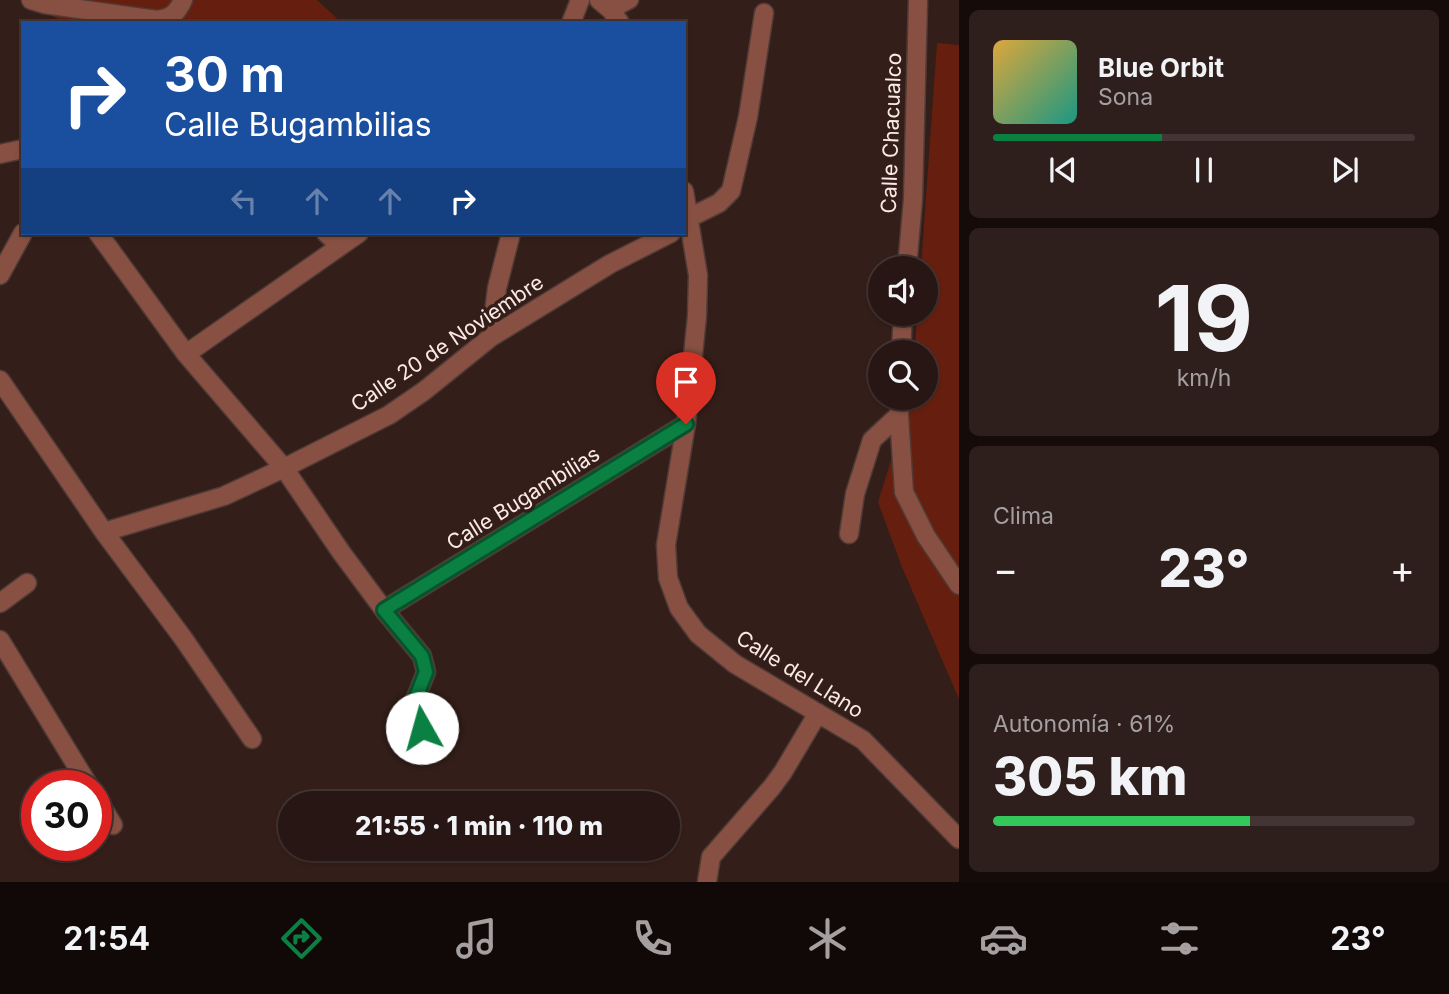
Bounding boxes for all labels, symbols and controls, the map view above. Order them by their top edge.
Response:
text: 30 m [164,45,285,104]
icon: right [49,49,140,140]
street label: Calle Chacualco [876,52,906,214]
text: Blue Orbit [1098,52,1224,83]
text: Sona [1098,83,1153,111]
text: Calle Bugambilias [164,105,432,144]
icon: previous [1044,151,1082,189]
icon: pause [1185,151,1223,189]
icon: next [1326,151,1364,189]
icon: left [225,182,263,220]
icon: ahead [298,182,336,220]
icon: ahead [371,182,409,220]
icon: right [444,182,482,220]
map controls [868,256,938,410]
button: sound [868,256,938,326]
text: 19 [1155,263,1253,373]
street label: Calle 20 de Noviembre [346,269,548,417]
button: search [868,340,938,410]
pin [656,352,716,424]
icon: arrive [667,363,705,401]
text: km/h [1177,364,1231,392]
street label: Calle Bugambilias [442,441,604,555]
text: Clima [993,502,1054,530]
text: 23° [1158,537,1250,600]
text: − [993,546,1018,592]
text: + [1390,546,1415,592]
street label: Calle del Llano [732,625,868,723]
position arrow [385,691,459,765]
text: Autonomía · 61% [993,710,1175,738]
text: 305 km [993,745,1187,808]
speed limit sign: 30 [21,770,112,861]
text: 21:55 · 1 min · 110 m [355,810,603,841]
icon: directions [277,914,326,963]
icon: music [452,914,501,963]
icon: phone [628,914,677,963]
icon: climate [803,914,852,963]
icon: car [979,914,1028,963]
icon: filters [1155,914,1204,963]
text: 21:54 [63,919,150,958]
text: 23° [1330,919,1386,958]

